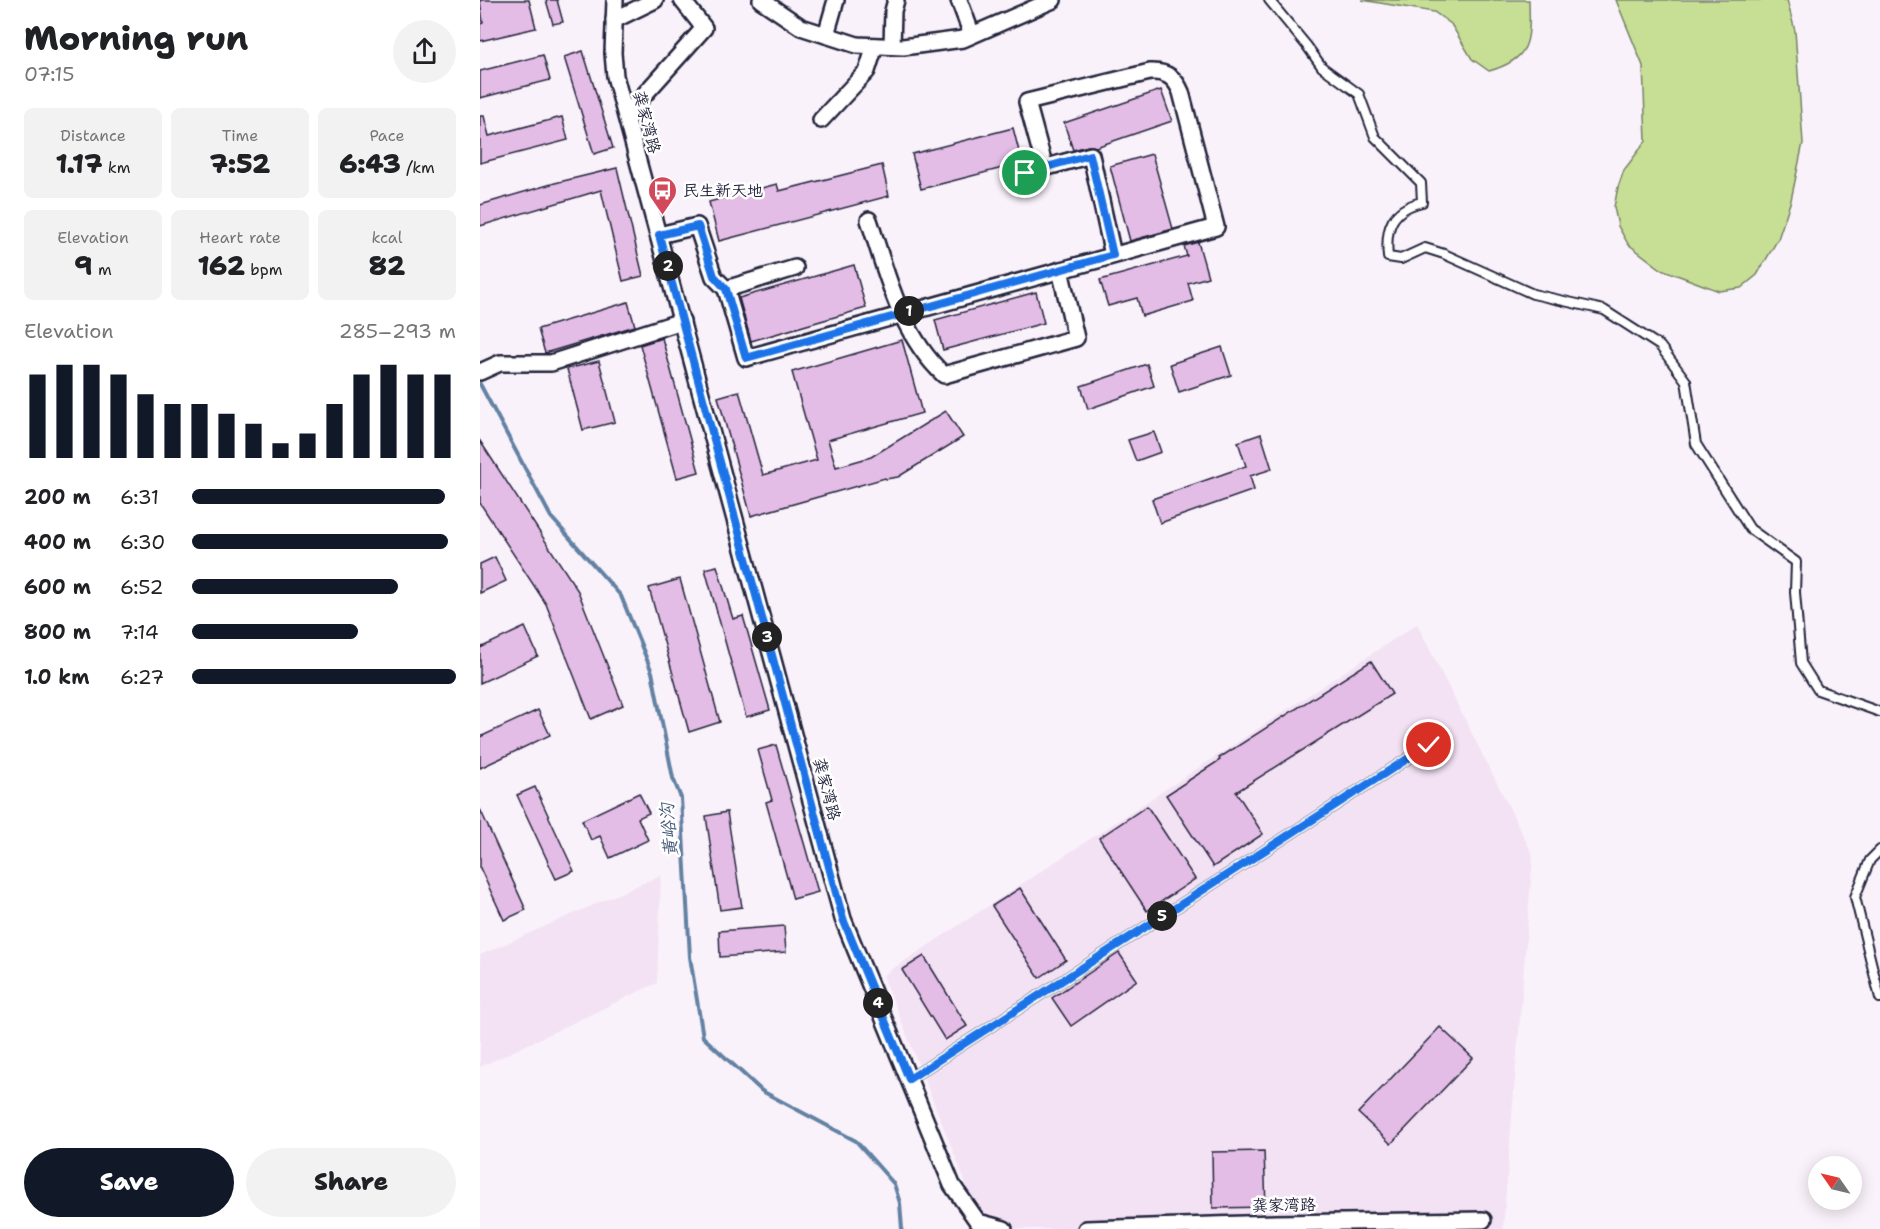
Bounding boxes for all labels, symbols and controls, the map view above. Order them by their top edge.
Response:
text: Morning run [24,16,248,61]
button: share [393,20,456,83]
text: 07:15 [24,61,75,87]
street label: 龚家湾路 [629,88,665,156]
text: Distance [60,125,126,146]
text: Time [222,125,258,146]
text: Pace [369,125,405,146]
text: 1.17 [56,146,102,181]
text: 7:52 [210,146,270,181]
text: 6:43 [339,146,401,181]
pin [999,147,1050,198]
icon: arrive [1008,156,1041,189]
text: km [102,157,130,178]
text: /km [401,157,435,178]
bus stop icon: 民生新天地 [646,174,678,216]
place label: 民生新天地 [683,180,763,201]
text: Elevation [57,227,129,248]
text: Heart rate [199,227,281,248]
text: kcal [371,227,403,248]
text: 9 [74,248,92,283]
text: 162 [197,248,245,283]
text: 82 [369,248,405,283]
pin: 2 [653,251,683,281]
text: 2 [662,255,674,276]
text: m [92,259,112,280]
text: bpm [245,259,283,280]
pin: 1 [894,296,924,326]
text: 1 [905,300,913,321]
text: Elevation [24,318,114,344]
text: 285–293 m [339,318,456,344]
text: 200 m [24,484,91,510]
text: 6:31 [120,484,159,510]
text: 400 m [24,529,91,555]
text: 6:30 [120,529,165,555]
text: 600 m [24,574,91,600]
text: 6:52 [120,574,164,600]
text: 800 m [24,619,91,645]
text: 7:14 [120,619,159,645]
pin: 3 [752,622,782,652]
text: 3 [761,626,773,647]
text: 1.0 km [24,664,89,690]
text: 6:27 [120,664,164,690]
pin [1403,719,1454,770]
icon: check [1412,728,1445,761]
street label: 龚家湾路 [809,755,845,823]
water label: 黄峪沟 [655,800,683,858]
pin: 5 [1147,901,1177,931]
text: 5 [1157,905,1167,926]
pin: 4 [863,988,893,1018]
text: 4 [872,992,884,1013]
button: Save [24,1148,234,1217]
button: Share [246,1148,456,1217]
north arrow [1808,1156,1862,1210]
map controls [1808,1156,1862,1210]
street label: 龚家湾路 [1252,1194,1316,1216]

